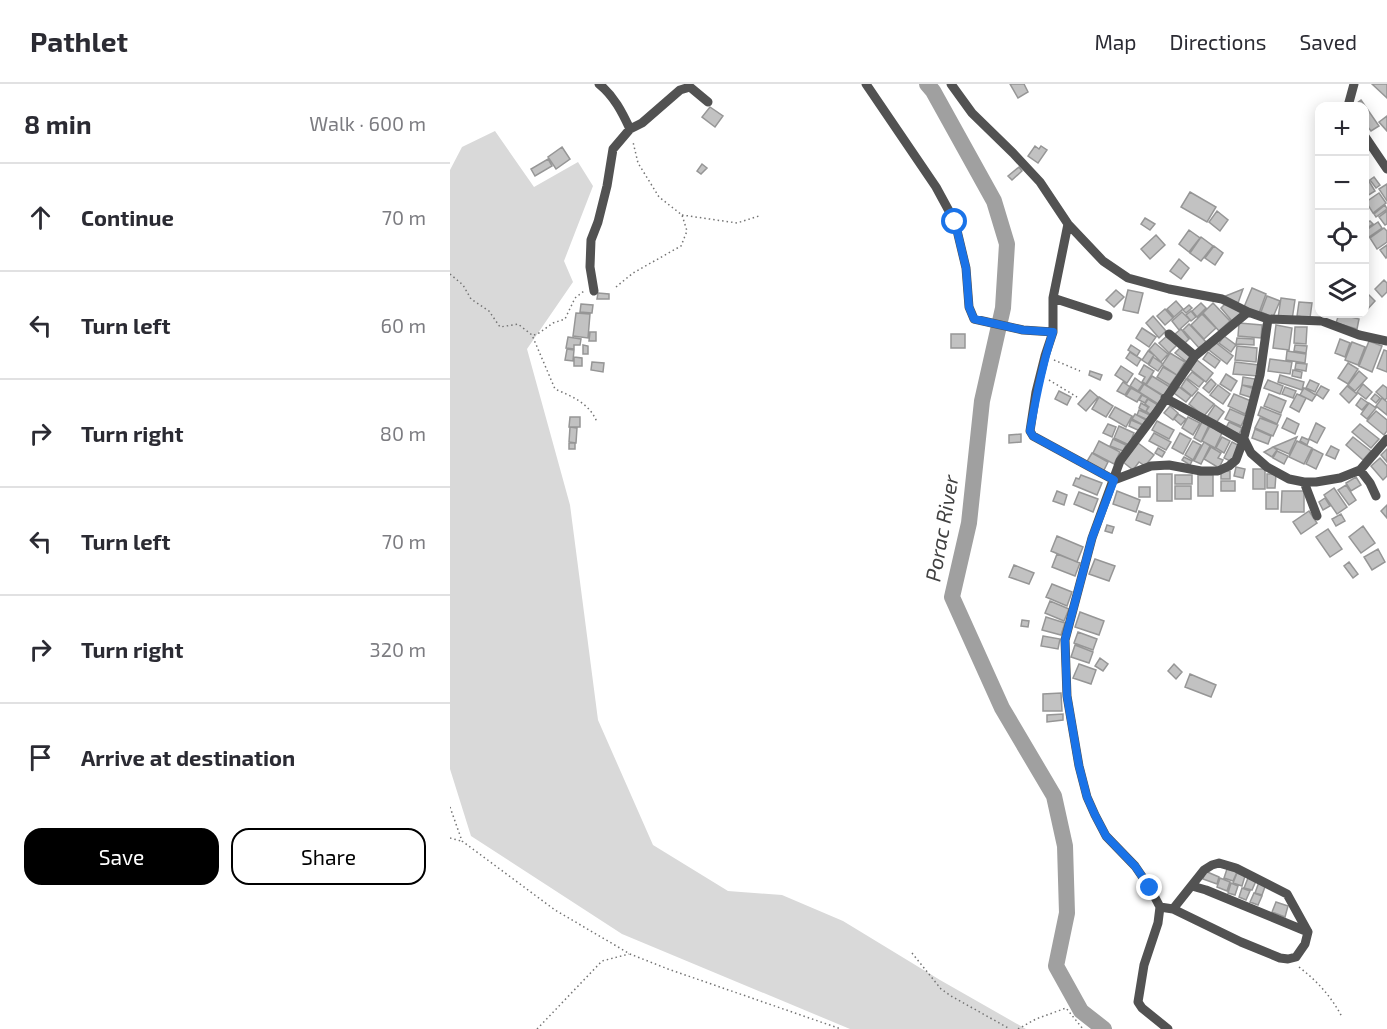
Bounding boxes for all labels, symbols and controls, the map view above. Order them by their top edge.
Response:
text: Pathlet [30,24,128,58]
text: Map [1094,29,1137,54]
text: Directions [1170,29,1266,54]
text: Saved [1299,29,1357,54]
map controls [1315,102,1369,318]
button: + [1315,102,1369,156]
text: 8 min [24,108,92,139]
text: Walk · 600 m [309,111,426,135]
button: − [1315,156,1369,210]
icon: ahead [24,201,57,234]
text: Continue [81,204,174,230]
text: 70 m [382,205,426,229]
route start [941,208,967,234]
button: locate [1315,210,1369,264]
button: layers [1315,264,1369,318]
icon: left [24,309,57,342]
text: Turn left [81,312,170,338]
text: 60 m [381,313,426,337]
icon: right [24,417,57,450]
text: Turn right [81,420,183,446]
text: 80 m [380,421,426,445]
water label: Porac River [919,472,963,583]
icon: left [24,525,57,558]
text: Turn left [81,528,170,554]
text: 70 m [382,529,426,553]
icon: right [24,633,57,666]
text: Turn right [81,636,183,662]
text: 320 m [370,637,426,661]
icon: arrive [24,741,57,774]
text: Arrive at destination [81,744,295,770]
button: Save [24,828,219,885]
button: Share [231,828,426,885]
route end [1136,874,1162,900]

